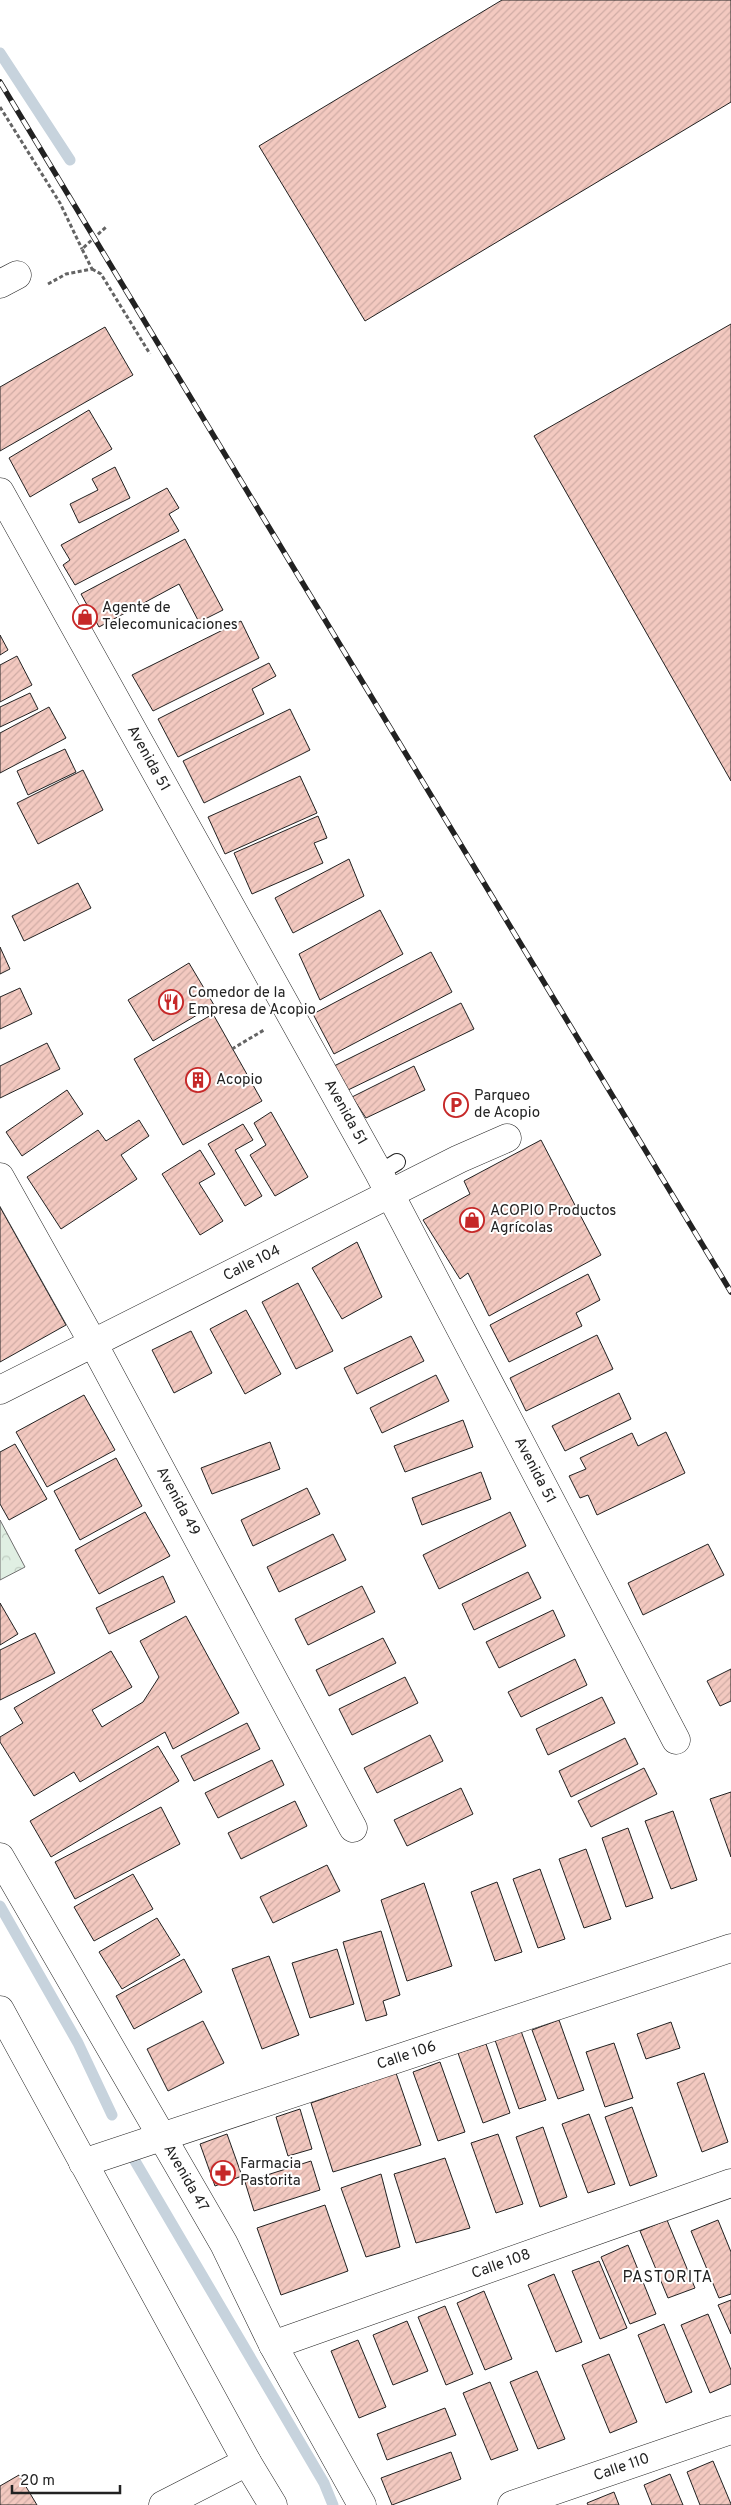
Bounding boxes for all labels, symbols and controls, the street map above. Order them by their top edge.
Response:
place label: Agente de Telecomunicaciones [102,599,238,635]
shop icon: Agente de Telecomunicaciones [72,604,98,630]
street label: Avenida 51 [122,722,174,795]
place label: Comedor de la Empresa de Acopio [188,984,316,1020]
restaurant icon: Comedor de la Empresa de Acopio [158,989,184,1015]
building icon: Acopio [185,1067,211,1093]
place label: Acopio [216,1071,263,1090]
street label: Avenida 51 [319,1076,371,1149]
place label: Parqueo de Acopio [474,1087,540,1123]
parking icon: Parqueo de Acopio [443,1092,469,1118]
place label: ACOPIO Productos Agrícolas [490,1202,616,1238]
shop icon: ACOPIO Productos Agrícolas [459,1207,485,1233]
street label: Calle 104 [220,1241,284,1286]
street label: Avenida 51 [510,1434,560,1507]
street label: Avenida 49 [152,1464,204,1539]
street label: Calle 106 [375,2037,439,2074]
street label: Avenida 47 [159,2141,213,2215]
place label: Farmacia Pastorita [240,2155,301,2191]
pharmacy icon: Farmacia Pastorita [210,2160,236,2186]
street label: Calle 108 [469,2245,533,2284]
district label: PASTORITA [623,2268,713,2288]
street label: Calle 110 [591,2449,652,2486]
scale bar [12,2462,120,2494]
text: 20 m [20,2472,55,2491]

